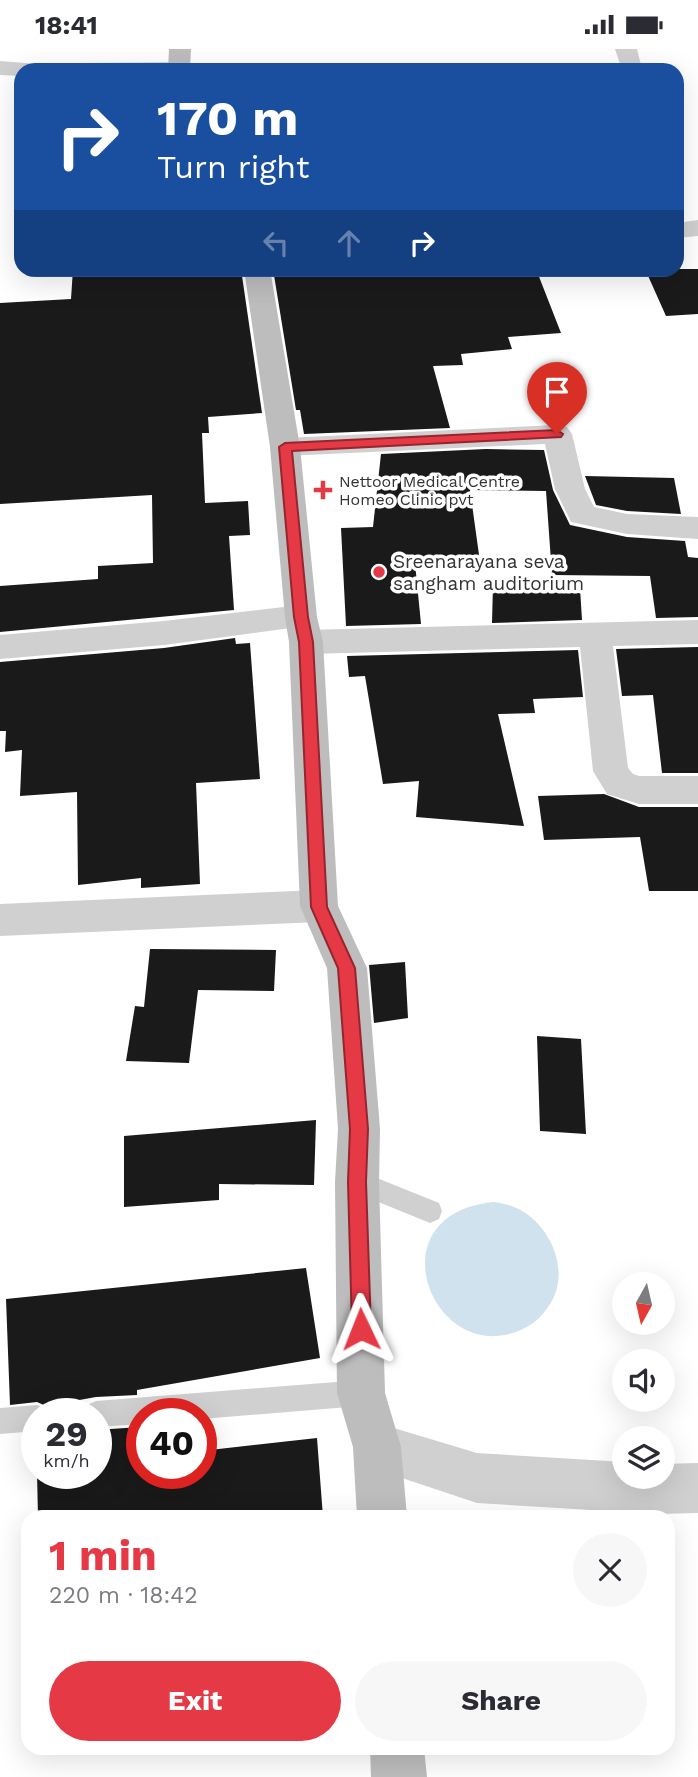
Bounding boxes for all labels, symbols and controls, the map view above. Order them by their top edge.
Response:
text: 18:41 [35,10,98,40]
text: 170 m [157,89,298,147]
icon: right [42,91,133,182]
text: Turn right [157,148,309,186]
icon: left [257,224,295,262]
icon: ahead [330,224,368,262]
icon: right [403,224,441,262]
pin [527,362,587,434]
icon: arrive [538,373,576,411]
place label: Nettoor Medical Centre Homeo Clinic pvt [339,472,520,509]
marker: Nettoor Medical Centre Homeo Clinic pvt [313,480,333,500]
place label: Sreenarayana seva sangham auditorium [393,550,584,595]
marker: Sreenarayana seva sangham auditorium [371,564,387,580]
north arrow [612,1272,676,1335]
map controls [612,1272,675,1489]
position arrow [324,1292,398,1366]
button: sound [612,1349,675,1412]
speed limit sign: 40 [126,1398,217,1489]
text: 29 [45,1413,88,1455]
button: layers [612,1426,675,1489]
text: km/h [43,1450,90,1471]
text: 1 min [49,1531,157,1580]
button: close [573,1533,647,1607]
text: 220 m · 18:42 [49,1582,198,1609]
button: Exit [49,1661,341,1741]
button: Share [355,1661,647,1741]

